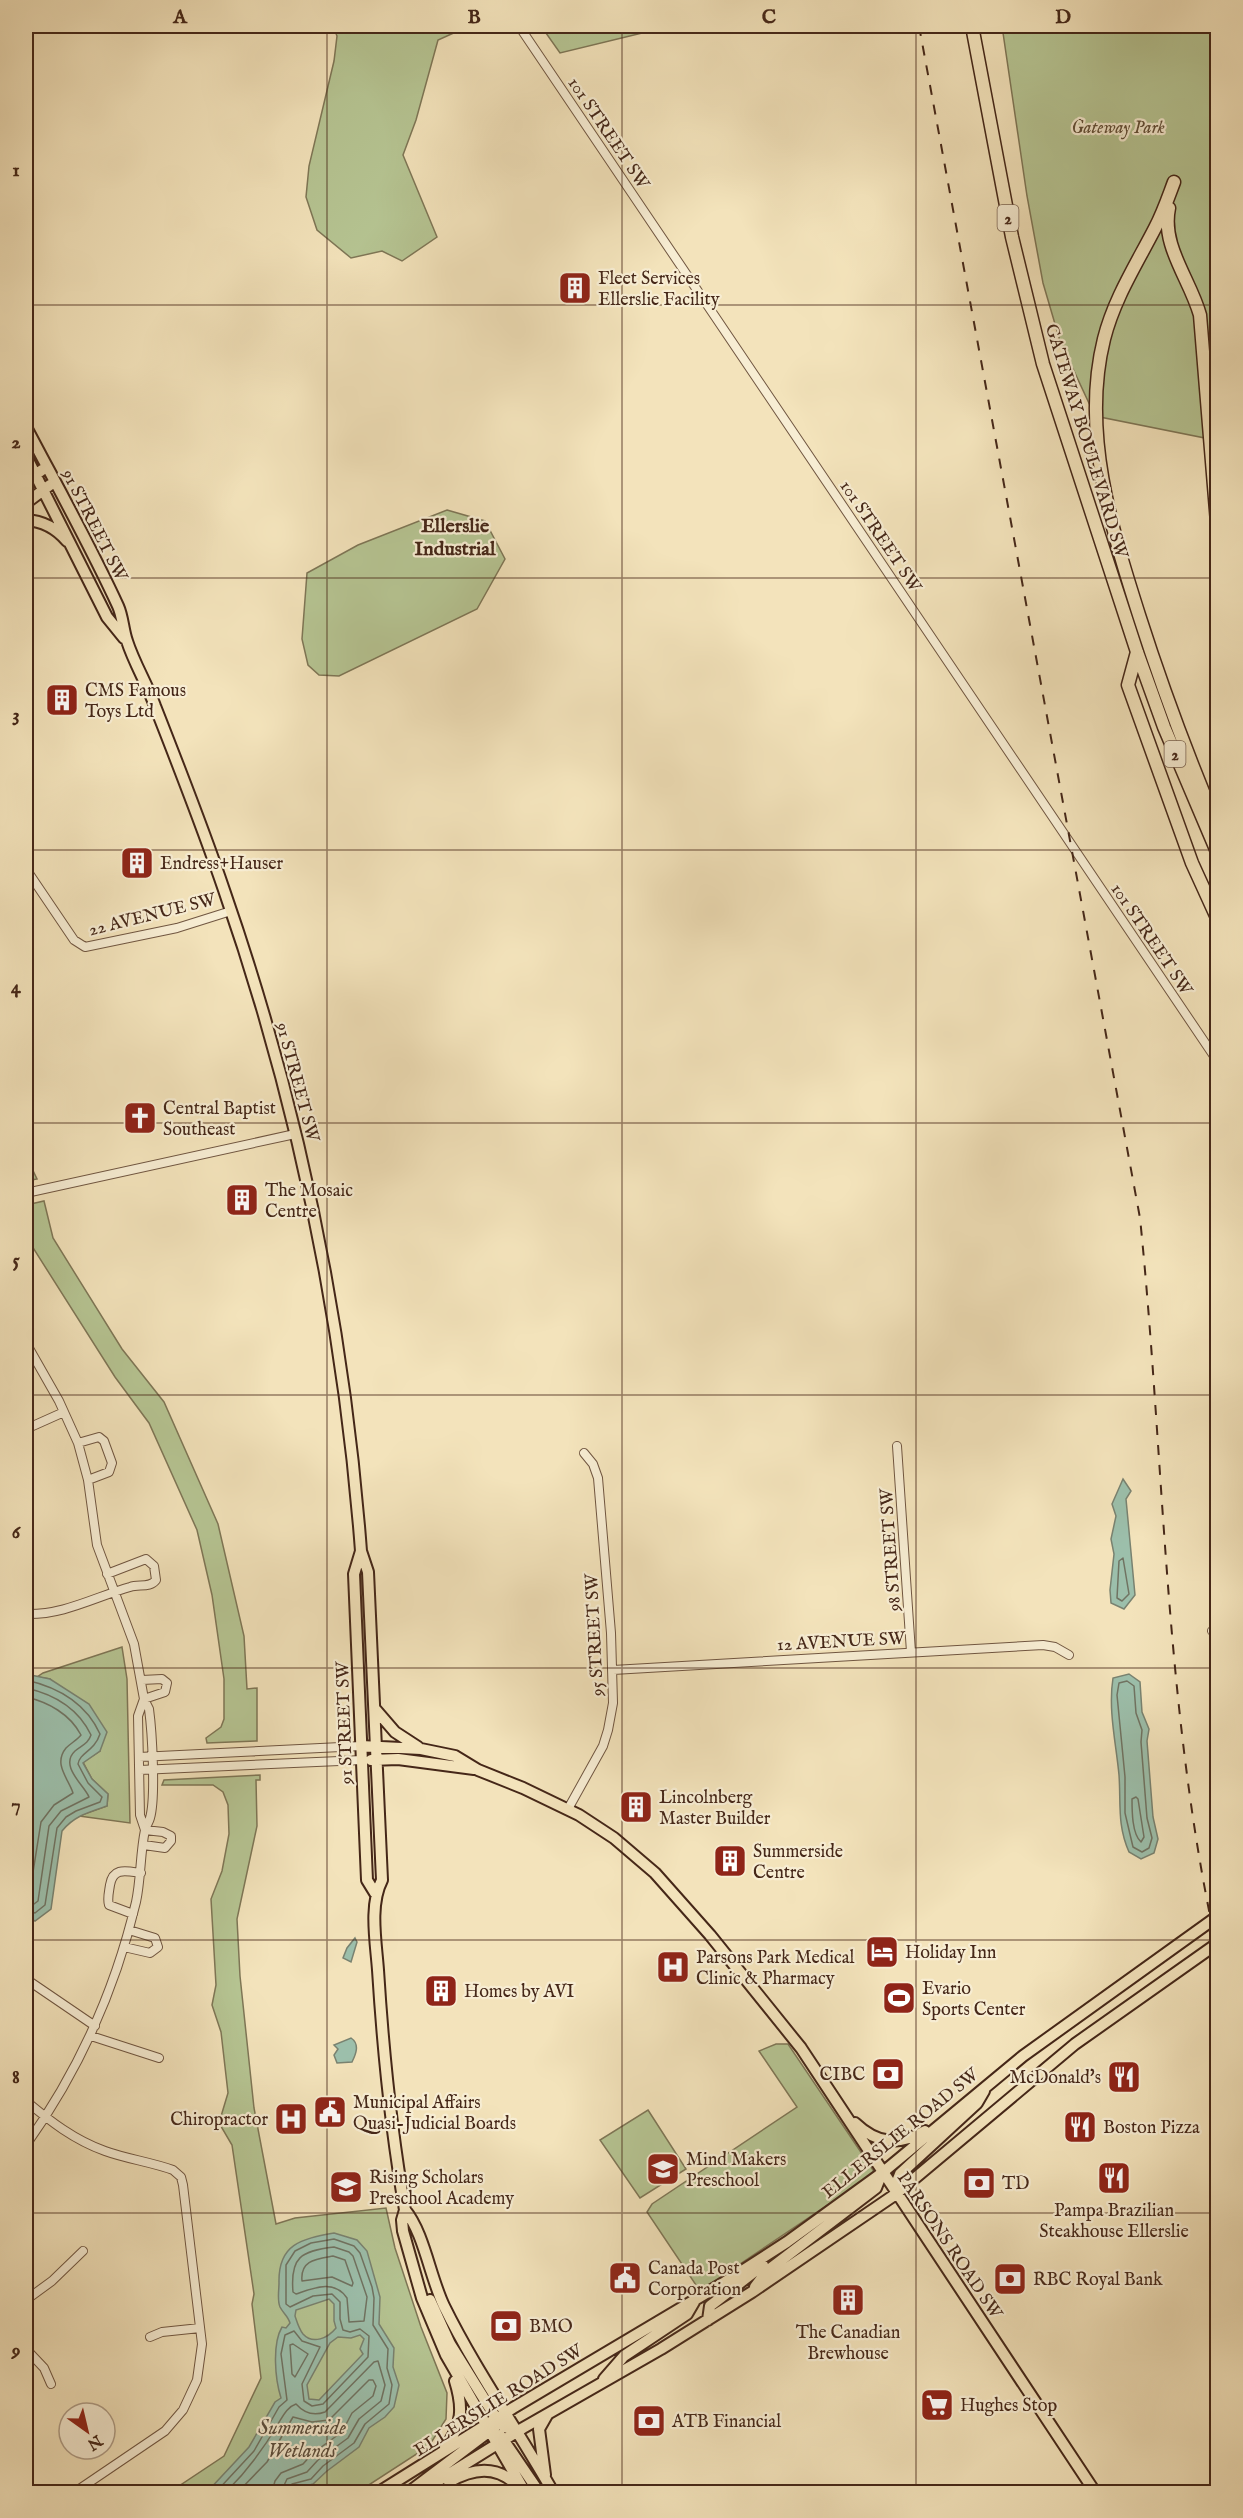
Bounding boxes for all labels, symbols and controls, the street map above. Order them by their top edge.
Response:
text: A [172,5,188,30]
text: B [467,5,481,30]
text: C [762,5,776,30]
text: D [1055,5,1071,30]
street label: 101 STREET SW [562,73,654,195]
park label: Gateway Park [1071,117,1165,140]
text: 1 [12,158,20,183]
road number: 2 [998,205,1018,231]
place label: Fleet Services Ellerslie Facility [598,268,720,312]
building icon: Fleet Services Ellerslie Facility [557,270,593,306]
street label: GATEWAY BOULEVARD SW [1039,321,1133,562]
text: 2 [11,430,21,455]
street label: 91 STREET SW [55,465,132,586]
street label: 101 STREET SW [834,476,926,598]
district label: Ellerslie Industrial [414,514,496,562]
place label: CMS Famous Toys Ltd [85,680,186,724]
building icon: CMS Famous Toys Ltd [44,682,80,718]
text: 3 [12,703,20,728]
road number: 2 [1164,741,1186,767]
building icon: Endress+Hauser [119,845,155,881]
place label: Endress+Hauser [160,853,283,876]
street label: 101 STREET SW [1105,879,1197,1001]
street label: 22 AVENUE SW [86,888,219,942]
text: 4 [11,975,22,1000]
street label: 91 STREET SW [269,1019,324,1145]
place label: Central Baptist Southeast [163,1098,276,1142]
church icon: Central Baptist Southeast [122,1100,158,1136]
place label: The Mosaic Centre [265,1180,353,1224]
building icon: The Mosaic Centre [224,1182,260,1218]
text: 5 [12,1248,20,1273]
street label: 98 STREET SW [876,1487,907,1613]
text: 6 [12,1520,22,1545]
street label: 95 STREET SW [581,1572,610,1698]
street label: 12 AVENUE SW [776,1628,907,1657]
street label: 91 STREET SW [332,1660,359,1786]
place label: Lincolnberg Master Builder [659,1787,771,1831]
building icon: Lincolnberg Master Builder [618,1789,654,1825]
text: 7 [11,1793,21,1818]
place label: Summerside Centre [753,1841,843,1885]
building icon: Summerside Centre [712,1843,748,1879]
hotel icon: Holiday Inn [864,1934,900,1970]
place label: Holiday Inn [905,1942,997,1965]
place label: Parsons Park Medical Clinic & Pharmacy [696,1947,855,1991]
hospital icon: Parsons Park Medical Clinic & Pharmacy [655,1949,691,1985]
building icon: Homes by AVI [423,1973,459,2009]
place label: Evario Sports Center [922,1978,1026,2022]
sports icon: Evario Sports Center [881,1980,917,2016]
place label: Homes by AVI [464,1981,575,2004]
bank icon: CIBC [870,2056,906,2092]
restaurant icon: McDonald's [1106,2059,1142,2095]
street label: ELLERSLIE ROAD SW [818,2063,985,2204]
place label: CIBC [820,2064,865,2087]
text: 8 [12,2065,20,2090]
place label: McDonald's [1009,2067,1101,2090]
place label: Municipal Affairs Quasi-Judicial Boards [353,2092,516,2136]
public building icon: Municipal Affairs Quasi-Judicial Boards [312,2094,348,2130]
hospital icon: Chiropractor [273,2101,309,2137]
place label: Chiropractor [170,2109,268,2132]
restaurant icon: Boston Pizza [1062,2109,1098,2145]
place label: Boston Pizza [1103,2117,1200,2140]
place label: Mind Makers Preschool [686,2149,786,2193]
school or university icon: Mind Makers Preschool [645,2151,681,2187]
restaurant icon: Pampa Brazilian Steakhouse Ellerslie [1096,2160,1132,2196]
bank icon: TD [961,2165,997,2201]
place label: Rising Scholars Preschool Academy [369,2167,514,2211]
street label: PARSONS ROAD SW [891,2168,1007,2325]
school or university icon: Rising Scholars Preschool Academy [328,2169,364,2205]
place label: TD [1002,2173,1030,2196]
place label: Pampa Brazilian Steakhouse Ellerslie [1039,2200,1189,2244]
place label: Canada Post Corporation [648,2258,741,2302]
public building icon: Canada Post Corporation [607,2260,643,2296]
bank icon: RBC Royal Bank [992,2261,1028,2297]
place label: RBC Royal Bank [1033,2269,1163,2292]
building icon: The Canadian Brewhouse [830,2282,866,2318]
bank icon: BMO [488,2308,524,2344]
place label: BMO [529,2316,573,2339]
place label: The Canadian Brewhouse [796,2322,901,2366]
text: 9 [11,2338,21,2363]
street label: ELLERSLIE ROAD SW [410,2339,588,2463]
supermarket icon: Hughes Stop [919,2387,955,2423]
place label: Hughes Stop [960,2395,1057,2418]
north arrow [57,2401,117,2461]
bank icon: ATB Financial [631,2403,667,2439]
place label: ATB Financial [671,2411,781,2434]
water label: Summerside Wetlands [258,2416,346,2464]
text: N [83,2429,106,2454]

